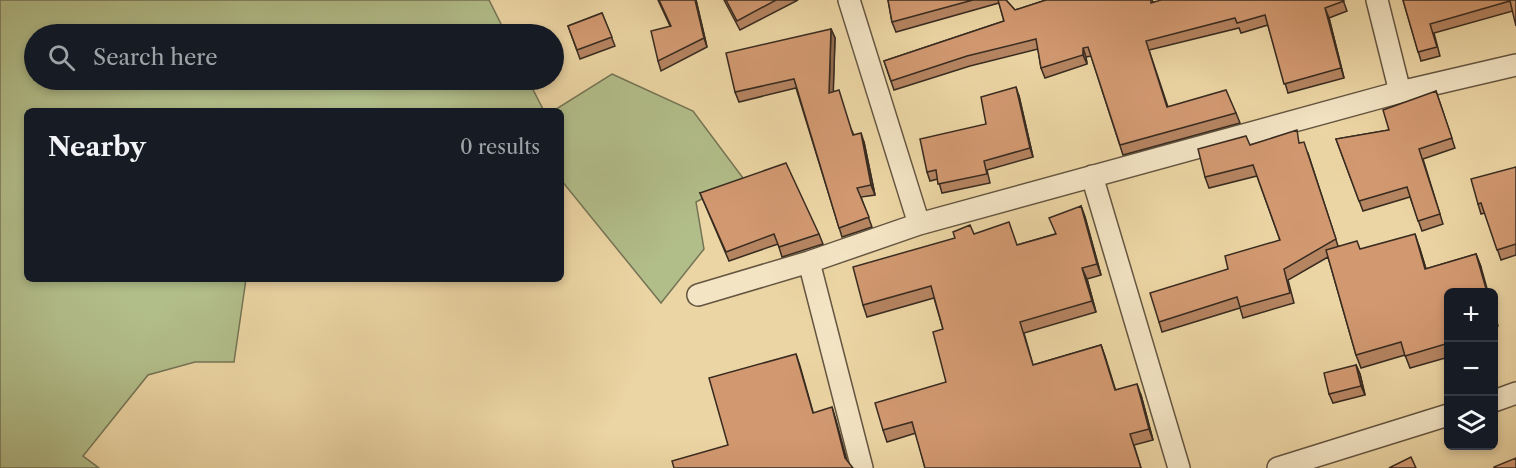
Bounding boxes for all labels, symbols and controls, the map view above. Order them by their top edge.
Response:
search box [24,24,564,90]
icon: search [45,41,78,74]
text: Search here [93,44,218,71]
text: Nearby [48,131,146,163]
text: 0 results [460,135,540,159]
map controls [1444,288,1498,450]
button: + [1444,288,1498,342]
button: − [1444,342,1498,396]
button: layers [1444,396,1498,450]

